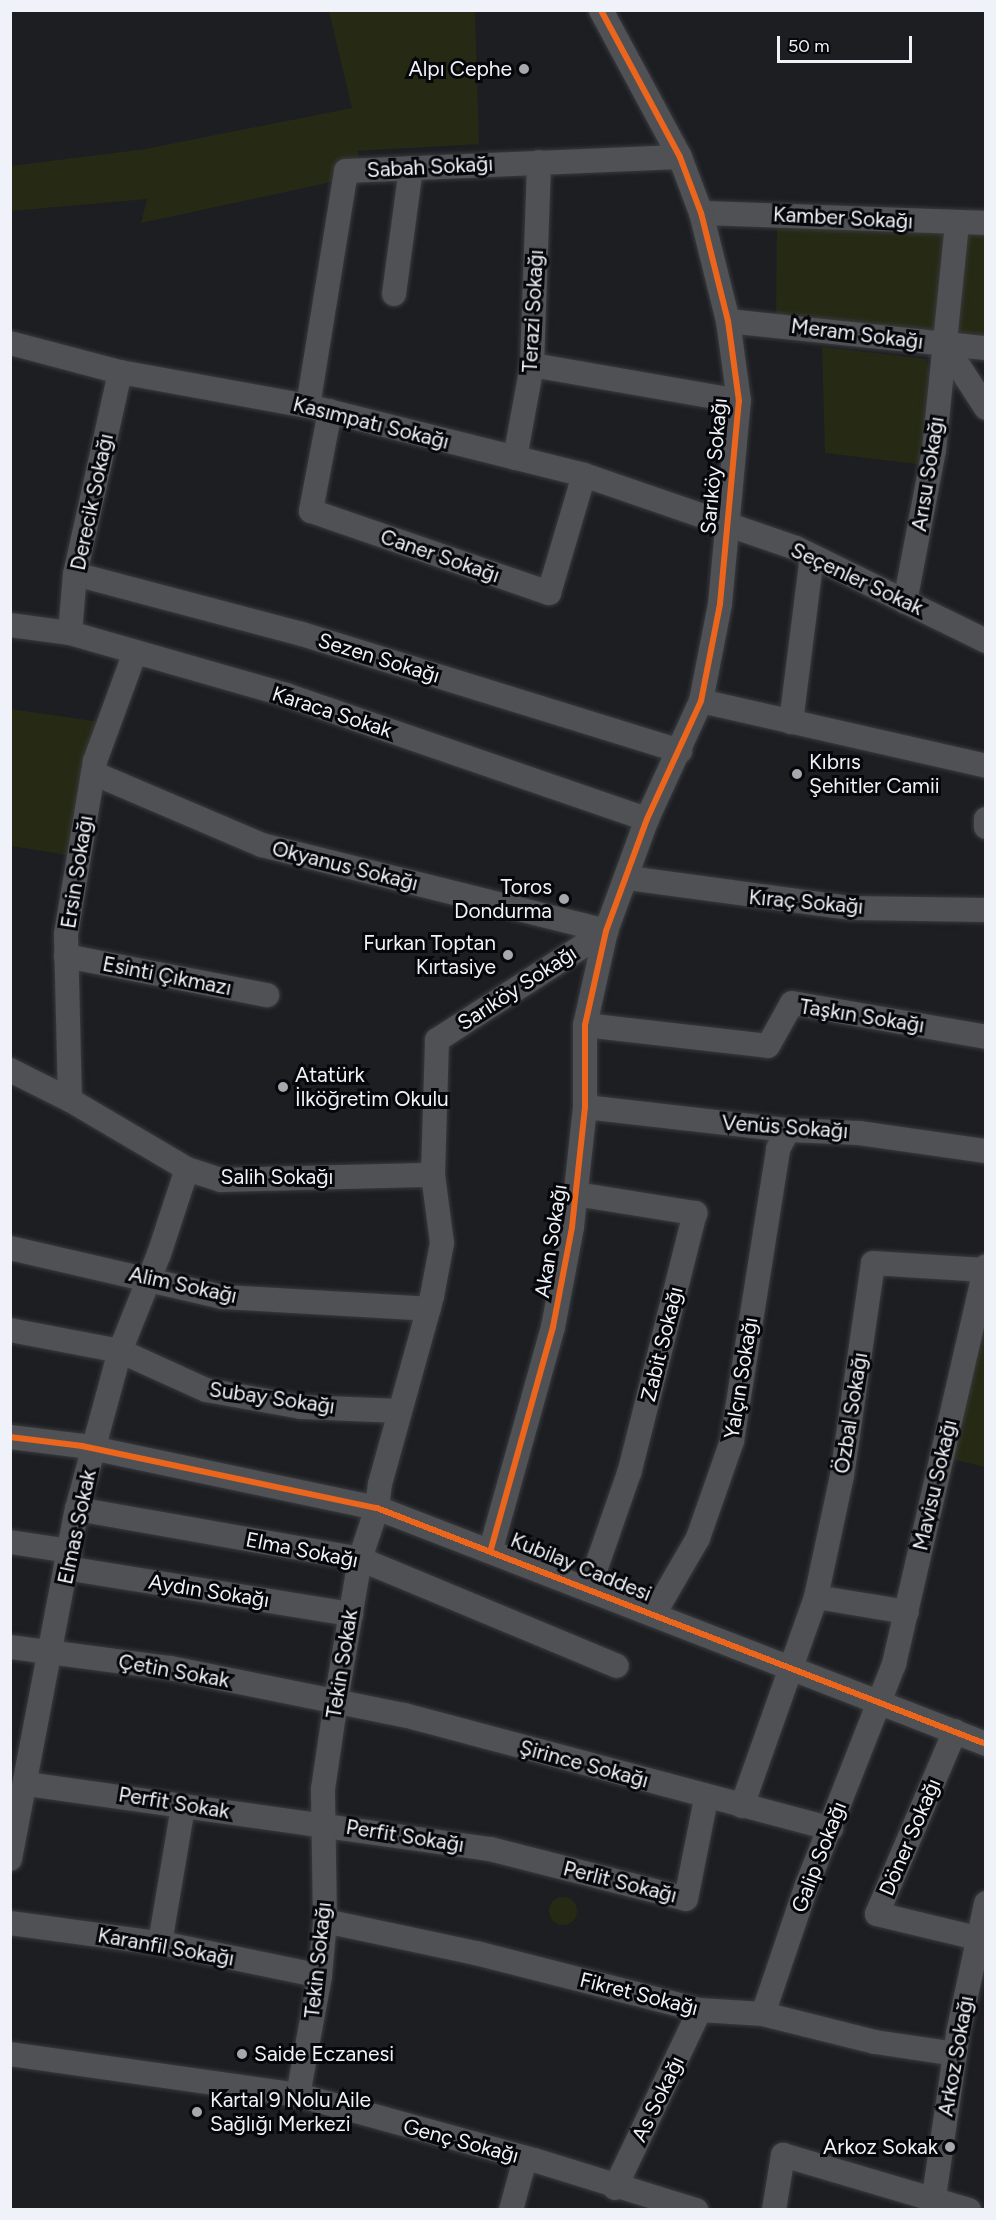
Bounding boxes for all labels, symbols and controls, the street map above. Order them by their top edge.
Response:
scale bar [780,24,915,62]
text: 50 m [788,35,830,57]
place label: Alpı Cephe [408,56,512,82]
marker: Alpı Cephe [517,62,531,76]
street label: Sabah Sokağı [366,151,494,183]
street label: Kamber Sokağı [772,202,914,234]
street label: Terazi Sokağı [517,249,549,373]
street label: Meram Sokağı [789,313,925,355]
street label: Kasımpatı Sokağı [290,391,452,455]
street label: Sarıköy Sokağı [695,397,733,535]
street label: Arısu Sokağı [906,415,950,533]
street label: Derecik Sokağı [65,431,119,573]
street label: Caner Sokağı [377,524,503,588]
street label: Seçenler Sokak [787,537,927,621]
street label: Sezen Sokağı [315,628,443,688]
street label: Karaca Sokak [269,681,395,743]
place label: Kıbrıs Şehitler Camii [809,749,940,799]
marker: Kıbrıs Şehitler Camii [790,767,804,781]
street label: Ersin Sokağı [56,814,98,930]
street label: Okyanus Sokağı [269,836,421,896]
place label: Toros Dondurma [454,874,552,924]
street label: Kıraç Sokağı [748,884,864,920]
marker: Toros Dondurma [557,892,571,906]
place label: Furkan Toptan Kırtasiye [363,930,496,980]
street label: Sarıköy Sokağı [453,940,581,1036]
marker: Furkan Toptan Kırtasiye [501,948,515,962]
street label: Esinti Çıkmazı [100,951,234,1001]
street label: Taşkın Sokağı [798,994,926,1038]
place label: Atatürk İlköğretim Okulu [295,1062,449,1112]
marker: Atatürk İlköğretim Okulu [276,1080,290,1094]
street label: Venüs Sokağı [721,1110,849,1144]
street label: Salih Sokağı [221,1164,333,1190]
street label: Akan Sokağı [530,1182,572,1300]
street label: Alim Sokağı [127,1261,239,1309]
street label: Zabit Sokağı [636,1284,688,1404]
street label: Yalçın Sokağı [719,1315,763,1441]
street label: Özbal Sokağı [829,1351,873,1475]
street label: Subay Sokağı [208,1377,336,1419]
street label: Mavisu Sokağı [908,1417,962,1553]
street label: Elmas Sokak [53,1467,101,1587]
street label: Elma Sokağı [244,1527,360,1573]
street label: Kubilay Caddesi [507,1527,655,1607]
street label: Aydın Sokağı [147,1569,271,1613]
street label: Tekin Sokak [321,1608,363,1720]
street label: Çetin Sokak [117,1649,231,1693]
street label: Şirince Sokağı [517,1735,651,1793]
street label: Döner Sokağı [874,1775,946,1899]
street label: Perfit Sokak [117,1782,231,1824]
street label: Galip Sokağı [786,1798,852,1916]
street label: Perfit Sokağı [344,1814,466,1858]
street label: Perlit Sokağı [561,1856,679,1908]
street label: Tekin Sokağı [299,1901,337,2019]
street label: Karanfil Sokağı [96,1923,236,1971]
street label: Fikret Sokağı [577,1967,701,2021]
street label: Arkoz Sokağı [933,1994,979,2118]
place label: Saide Eczanesi [254,2041,394,2067]
marker: Saide Eczanesi [235,2047,249,2061]
street label: As Sokağı [626,2052,690,2146]
place label: Kartal 9 Nolu Aile Sağlığı Merkezi [210,2087,371,2137]
marker: Kartal 9 Nolu Aile Sağlığı Merkezi [188,2103,206,2121]
street label: Genç Sokağı [400,2113,522,2169]
place label: Arkoz Sokak [823,2134,938,2160]
marker: Arkoz Sokak [943,2140,957,2154]

